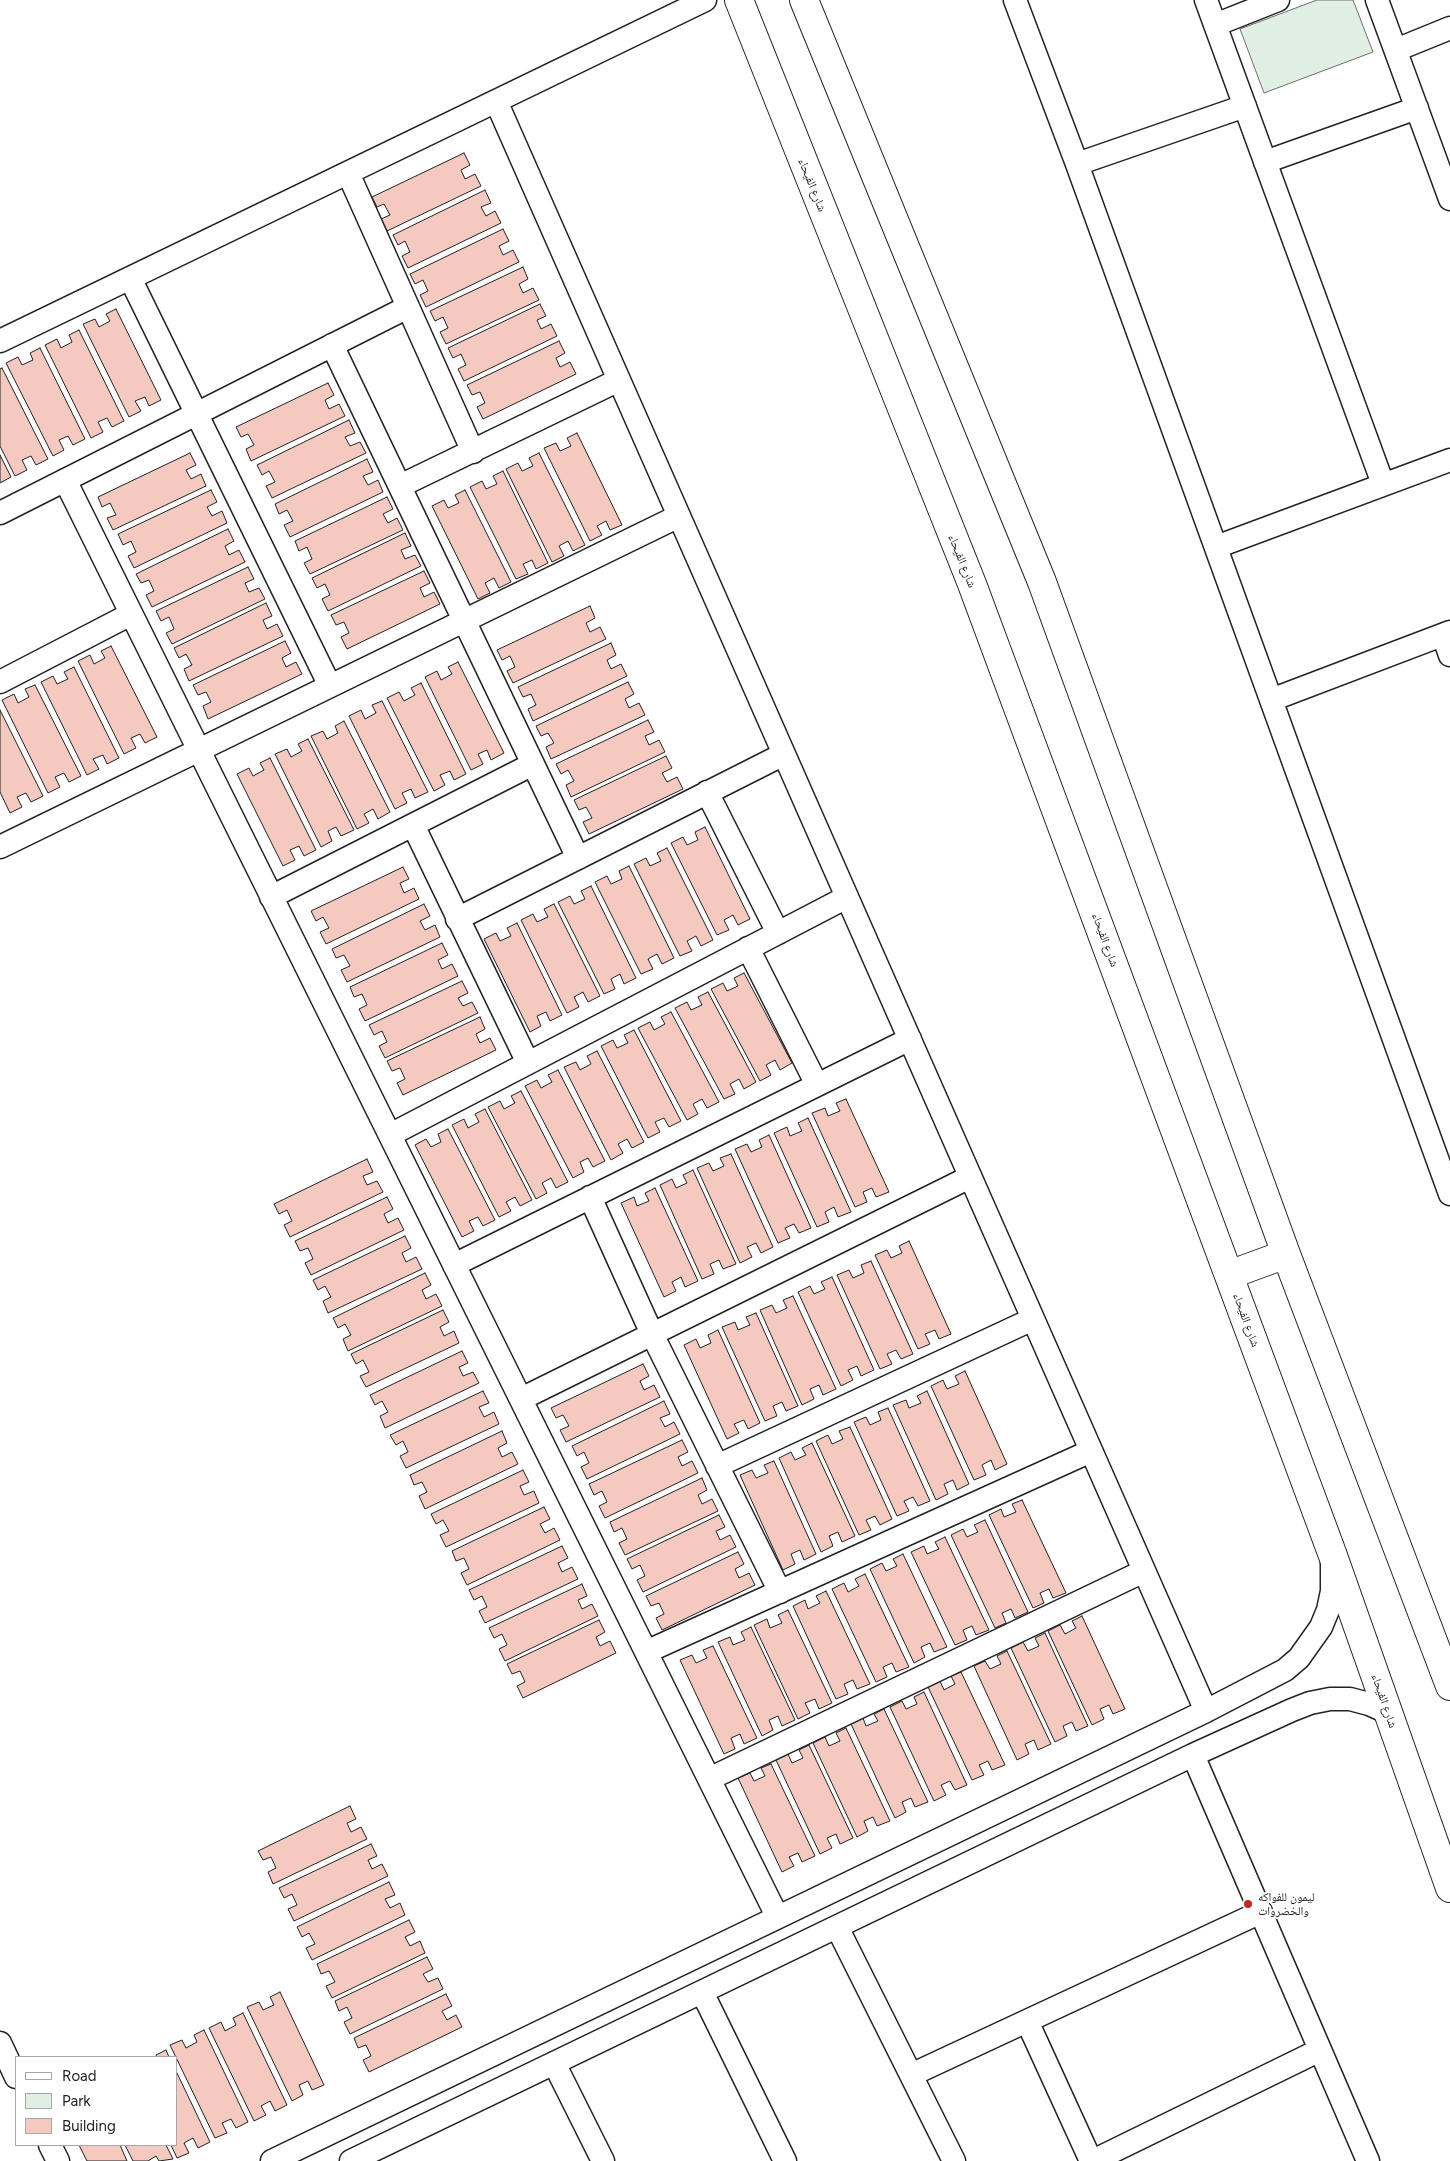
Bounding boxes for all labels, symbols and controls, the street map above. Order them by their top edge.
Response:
street label: شارع الفيحاء [795,156,829,214]
street label: شارع الفيحاء [945,532,979,590]
street label: شارع الفيحاء [1089,911,1121,969]
street label: شارع الفيحاء [1230,1291,1262,1349]
street label: شارع الفيحاء [1368,1672,1400,1730]
place label: ليمون للفواكه والخضروات [1258,1890,1314,1918]
marker: ليمون للفواكه والخضروات [1242,1898,1254,1910]
legend [15,2056,178,2146]
text: Road [62,2067,97,2085]
text: Park [62,2092,91,2110]
text: Building [62,2117,116,2135]

